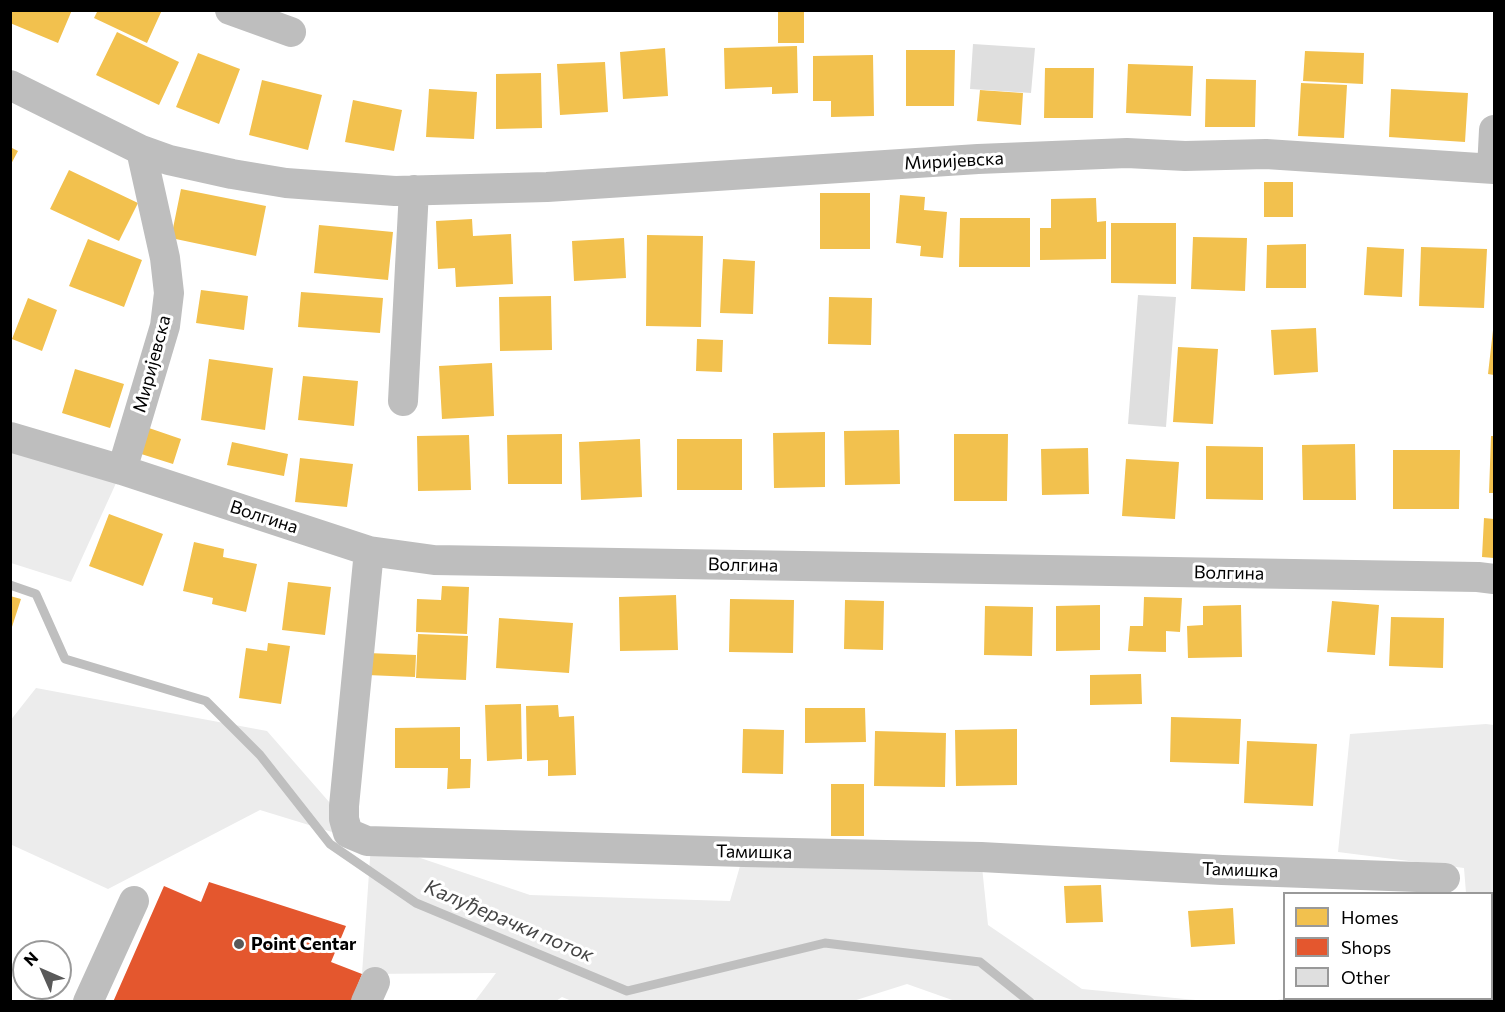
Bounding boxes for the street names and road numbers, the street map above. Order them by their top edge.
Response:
street label: Миријевска [904,148,1004,174]
street label: Миријевска [129,313,175,415]
street label: Волгина [227,496,301,538]
street label: Волгина [708,554,778,576]
street label: Волгина [1194,562,1264,584]
street label: Тамишка [716,841,792,863]
street label: Тамишка [1201,858,1279,882]

